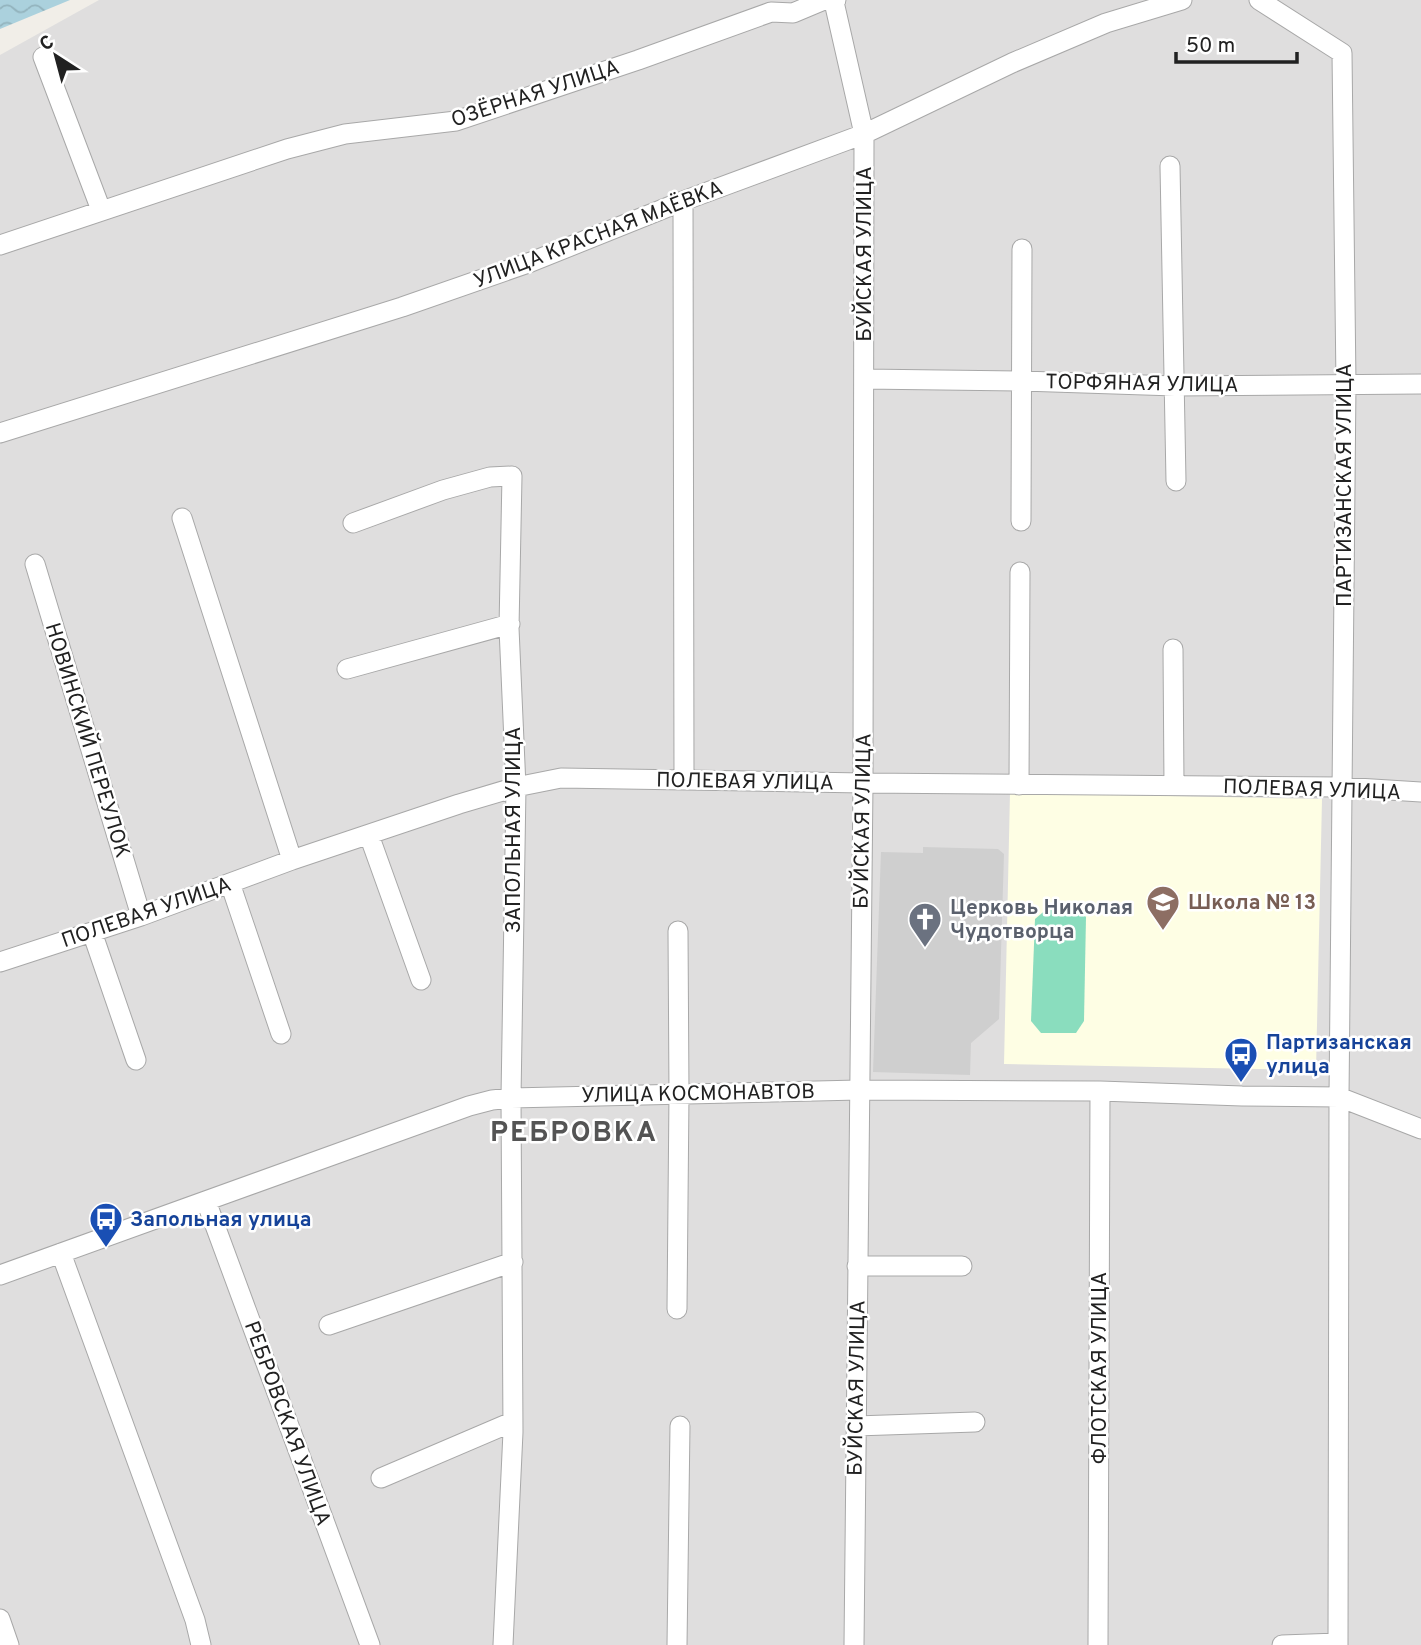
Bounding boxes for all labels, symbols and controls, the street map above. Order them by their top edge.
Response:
north arrow [21,21,91,91]
scale bar [1176,21,1297,65]
text: С [35,31,59,57]
text: 50 m [1186,33,1235,60]
street label: ОЗЁРНАЯ УЛИЦА [448,54,623,134]
street label: БУЙСКАЯ УЛИЦА [851,166,879,342]
street label: УЛИЦА КРАСНАЯ МАЁВКА [470,175,727,295]
street label: ПАРТИЗАНСКАЯ УЛИЦА [1332,363,1359,607]
street label: ТОРФЯНАЯ УЛИЦА [1045,369,1239,400]
street label: НОВИНСКИЙ ПЕРЕУЛОК [38,619,136,861]
street label: ЗАПОЛЬНАЯ УЛИЦА [501,727,528,933]
street label: БУЙСКАЯ УЛИЦА [847,733,879,909]
street label: ПОЛЕВАЯ УЛИЦА [656,767,834,798]
street label: ПОЛЕВАЯ УЛИЦА [1223,774,1401,807]
street label: ПОЛЕВАЯ УЛИЦА [58,872,235,955]
school or university icon: Школа № 13 [1144,883,1182,932]
place label: Школа № 13 [1188,890,1316,917]
place label: Церковь Николая Чудотворца [950,895,1133,946]
church icon: Церковь Николая Чудотворца [906,900,944,949]
place label: Партизанская улица [1266,1030,1412,1081]
bus stop icon: Партизанская улица [1222,1035,1260,1084]
street label: УЛИЦА КОСМОНАВТОВ [581,1079,815,1110]
district label: РЕБРОВКА [490,1116,658,1152]
bus stop icon: Запольная улица [87,1200,125,1249]
place label: Запольная улица [130,1207,312,1234]
street label: ФЛОТСКАЯ УЛИЦА [1087,1272,1114,1464]
street label: БУЙСКАЯ УЛИЦА [841,1300,873,1476]
street label: РЕБРОВСКАЯ УЛИЦА [237,1317,336,1530]

